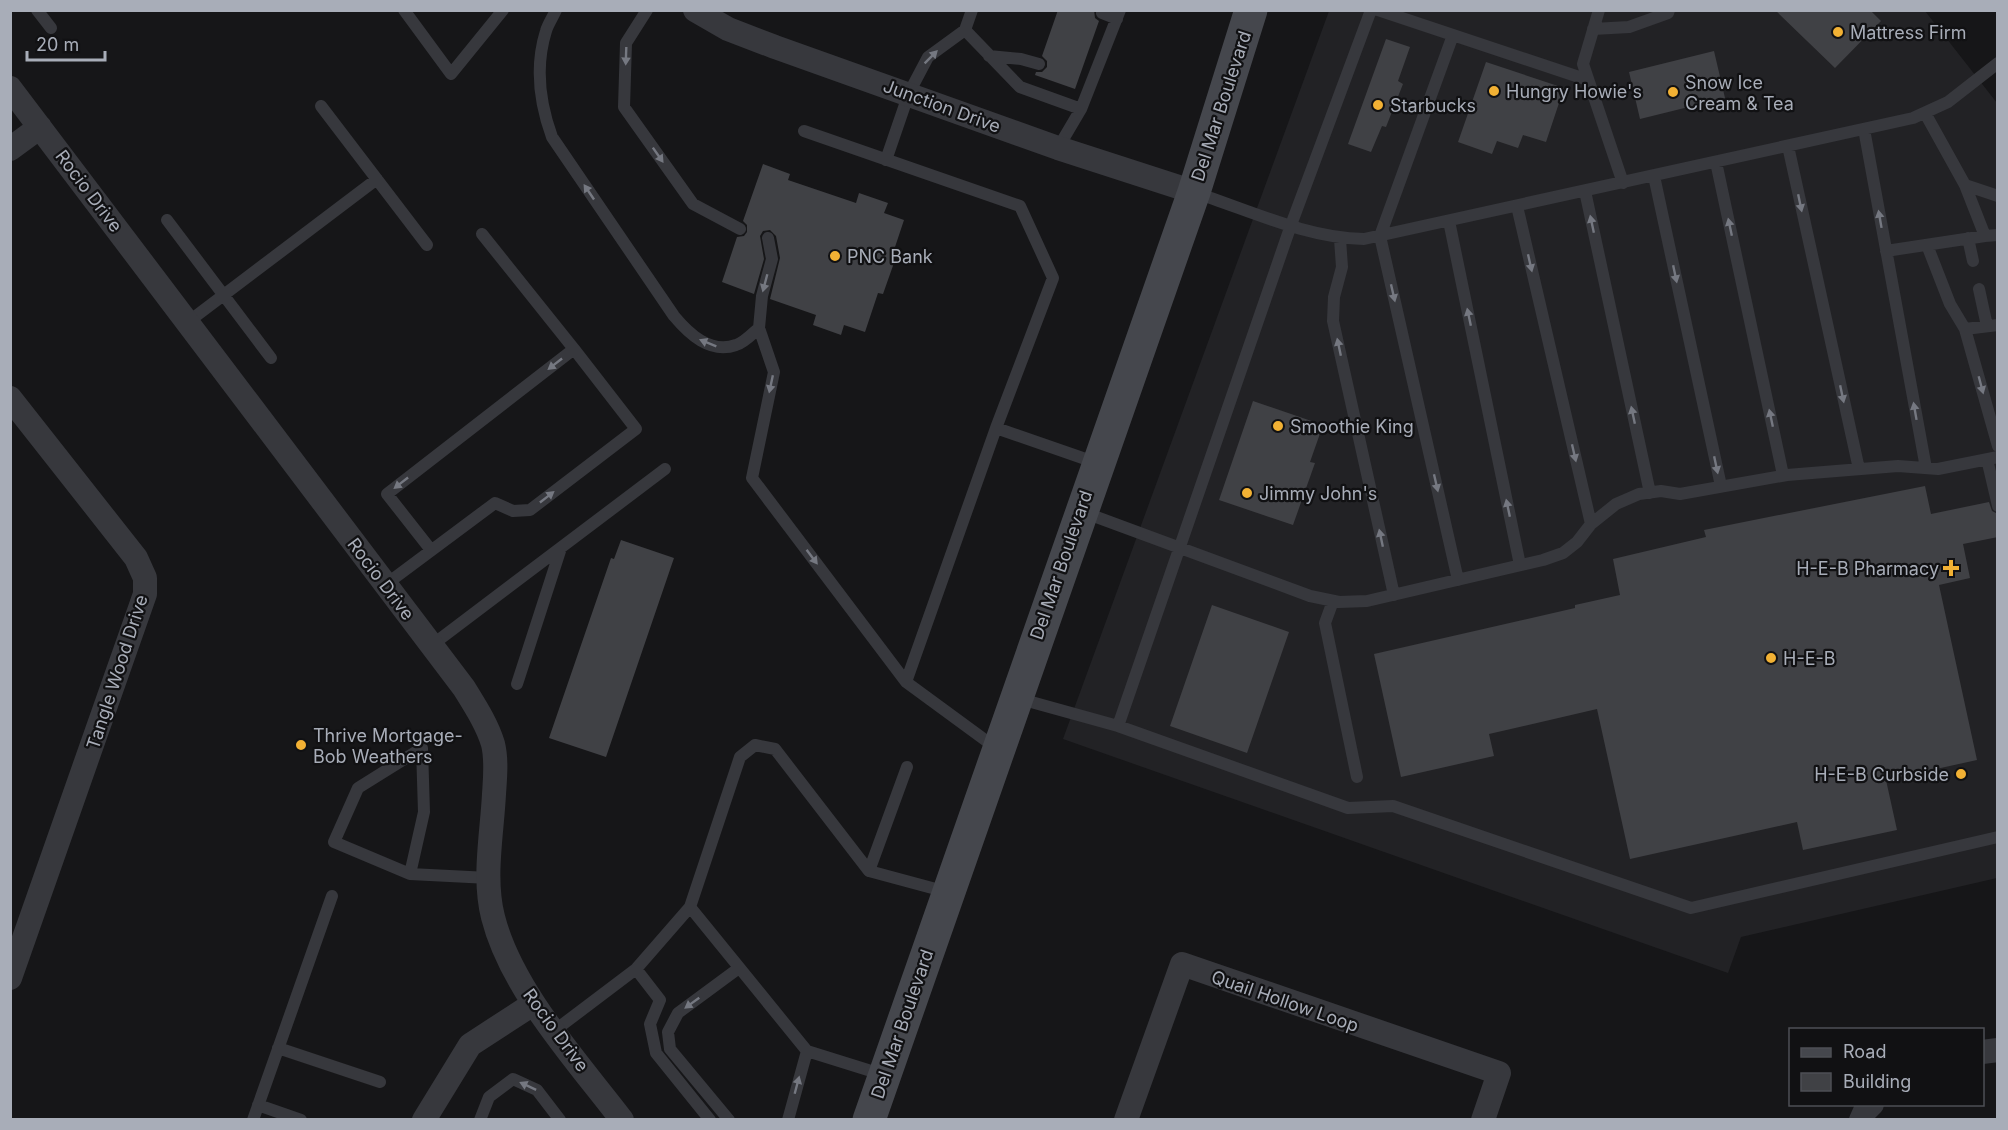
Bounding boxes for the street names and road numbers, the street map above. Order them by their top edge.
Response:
street label: Del Mar Boulevard [1187,28,1255,184]
street label: Junction Drive [881,75,1003,137]
street label: Rocio Drive [51,146,127,236]
street label: Del Mar Boulevard [1026,488,1096,642]
street label: Rocio Drive [343,534,419,624]
street label: Tangle Wood Drive [82,592,152,752]
street label: Del Mar Boulevard [867,947,937,1101]
street label: Quail Hollow Loop [1209,966,1361,1036]
street label: Rocio Drive [519,984,593,1076]

